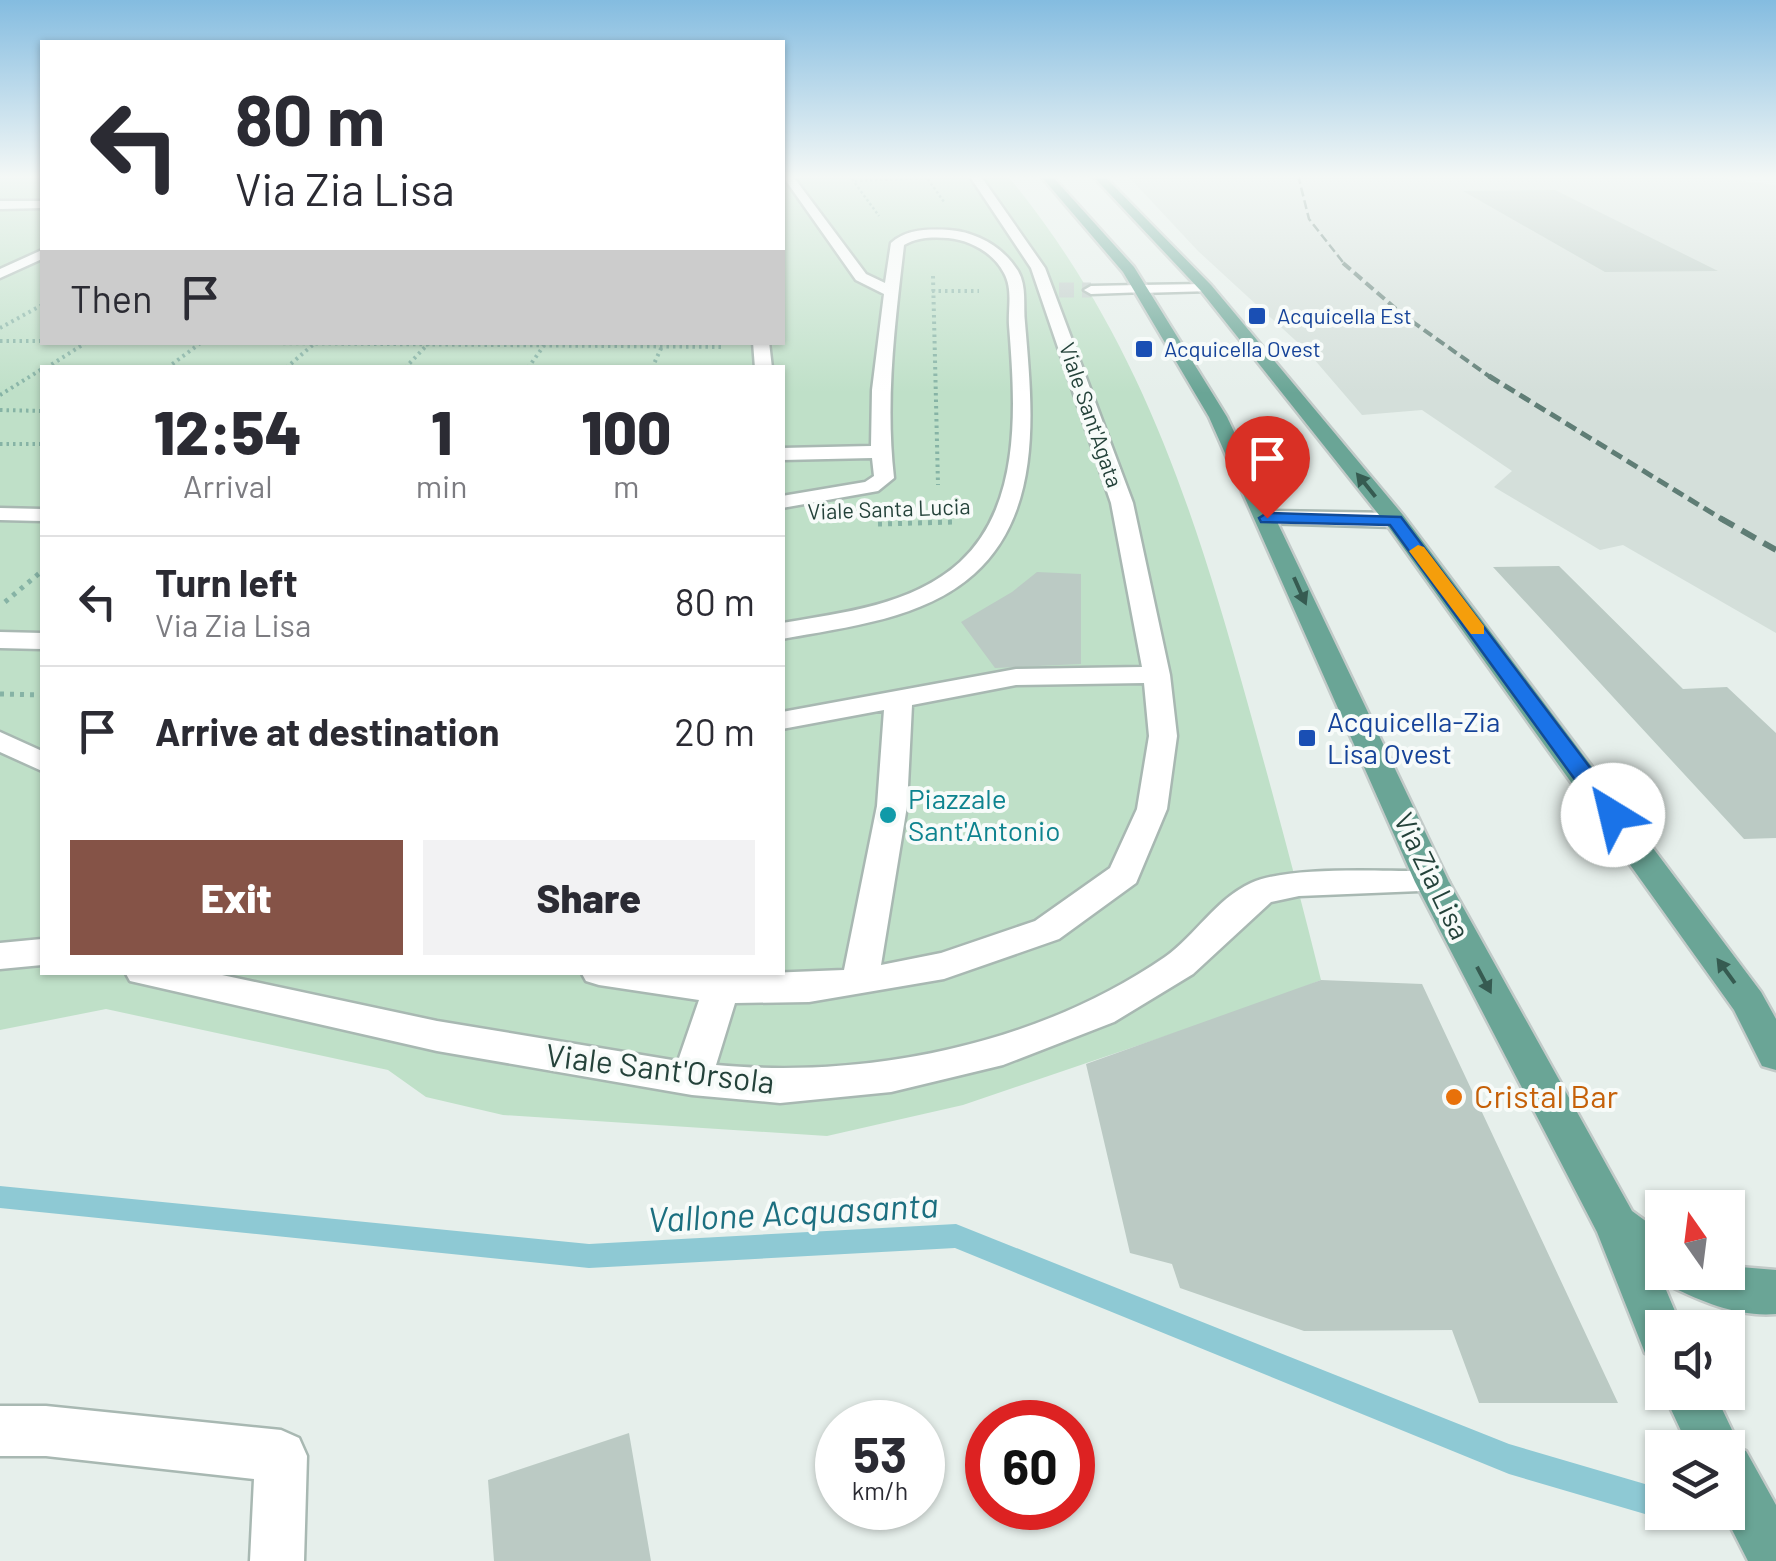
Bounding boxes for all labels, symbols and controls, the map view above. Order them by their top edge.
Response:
text: 80 m [235,76,385,160]
icon: left [70,80,200,210]
text: Via Zia Lisa [235,161,455,215]
icon: arrive [173,270,228,325]
text: Then [70,275,153,321]
place label: Acquicella Est [1277,302,1412,328]
marker: Acquicella Est [1246,305,1268,327]
place label: Acquicella Ovest [1164,335,1321,361]
marker: Acquicella Ovest [1133,338,1155,360]
street label: Viale Sant'Agata [1055,339,1129,491]
text: 12:54 [154,395,302,467]
text: 1 [431,395,452,467]
text: 100 [581,395,671,467]
pin [1225,416,1310,519]
icon: arrive [1240,431,1295,486]
text: Arrival [183,466,273,504]
text: min [416,466,468,504]
text: m [613,466,639,504]
one-way arrow [1356,472,1377,497]
street label: Viale Santa Lucia [807,492,971,524]
text: Turn left [155,559,298,605]
icon: left [70,574,125,629]
one-way arrow [1292,576,1308,606]
text: 80 m [675,578,755,624]
text: Via Zia Lisa [155,605,311,643]
icon: arrive [70,704,125,759]
place label: Acquicella-Zia Lisa Ovest [1327,704,1500,770]
text: Arrive at destination [155,708,500,754]
text: 20 m [674,708,755,754]
marker: Acquicella-Zia Lisa Ovest [1296,727,1318,749]
position arrow [1561,763,1665,867]
place label: Piazzale Sant'Antonio [908,781,1061,847]
marker: Piazzale Sant'Antonio [877,804,899,826]
street label: Via Zia Lisa [1388,807,1478,944]
button: Exit [70,840,403,955]
button: Share [423,840,755,955]
one-way arrow [1717,958,1736,984]
one-way arrow [1476,965,1493,994]
street label: Viale Sant'Orsola [544,1034,777,1100]
place label: Cristal Bar [1474,1076,1619,1114]
marker: Cristal Bar [1443,1086,1465,1108]
water label: Vallone Acquasanta [646,1182,939,1240]
north arrow [1645,1190,1745,1290]
map controls [1645,1190,1745,1530]
button: sound [1645,1310,1745,1410]
speed limit sign: 60 [965,1400,1095,1530]
text: 53 [853,1423,907,1483]
button: layers [1645,1430,1745,1530]
text: km/h [852,1475,908,1505]

